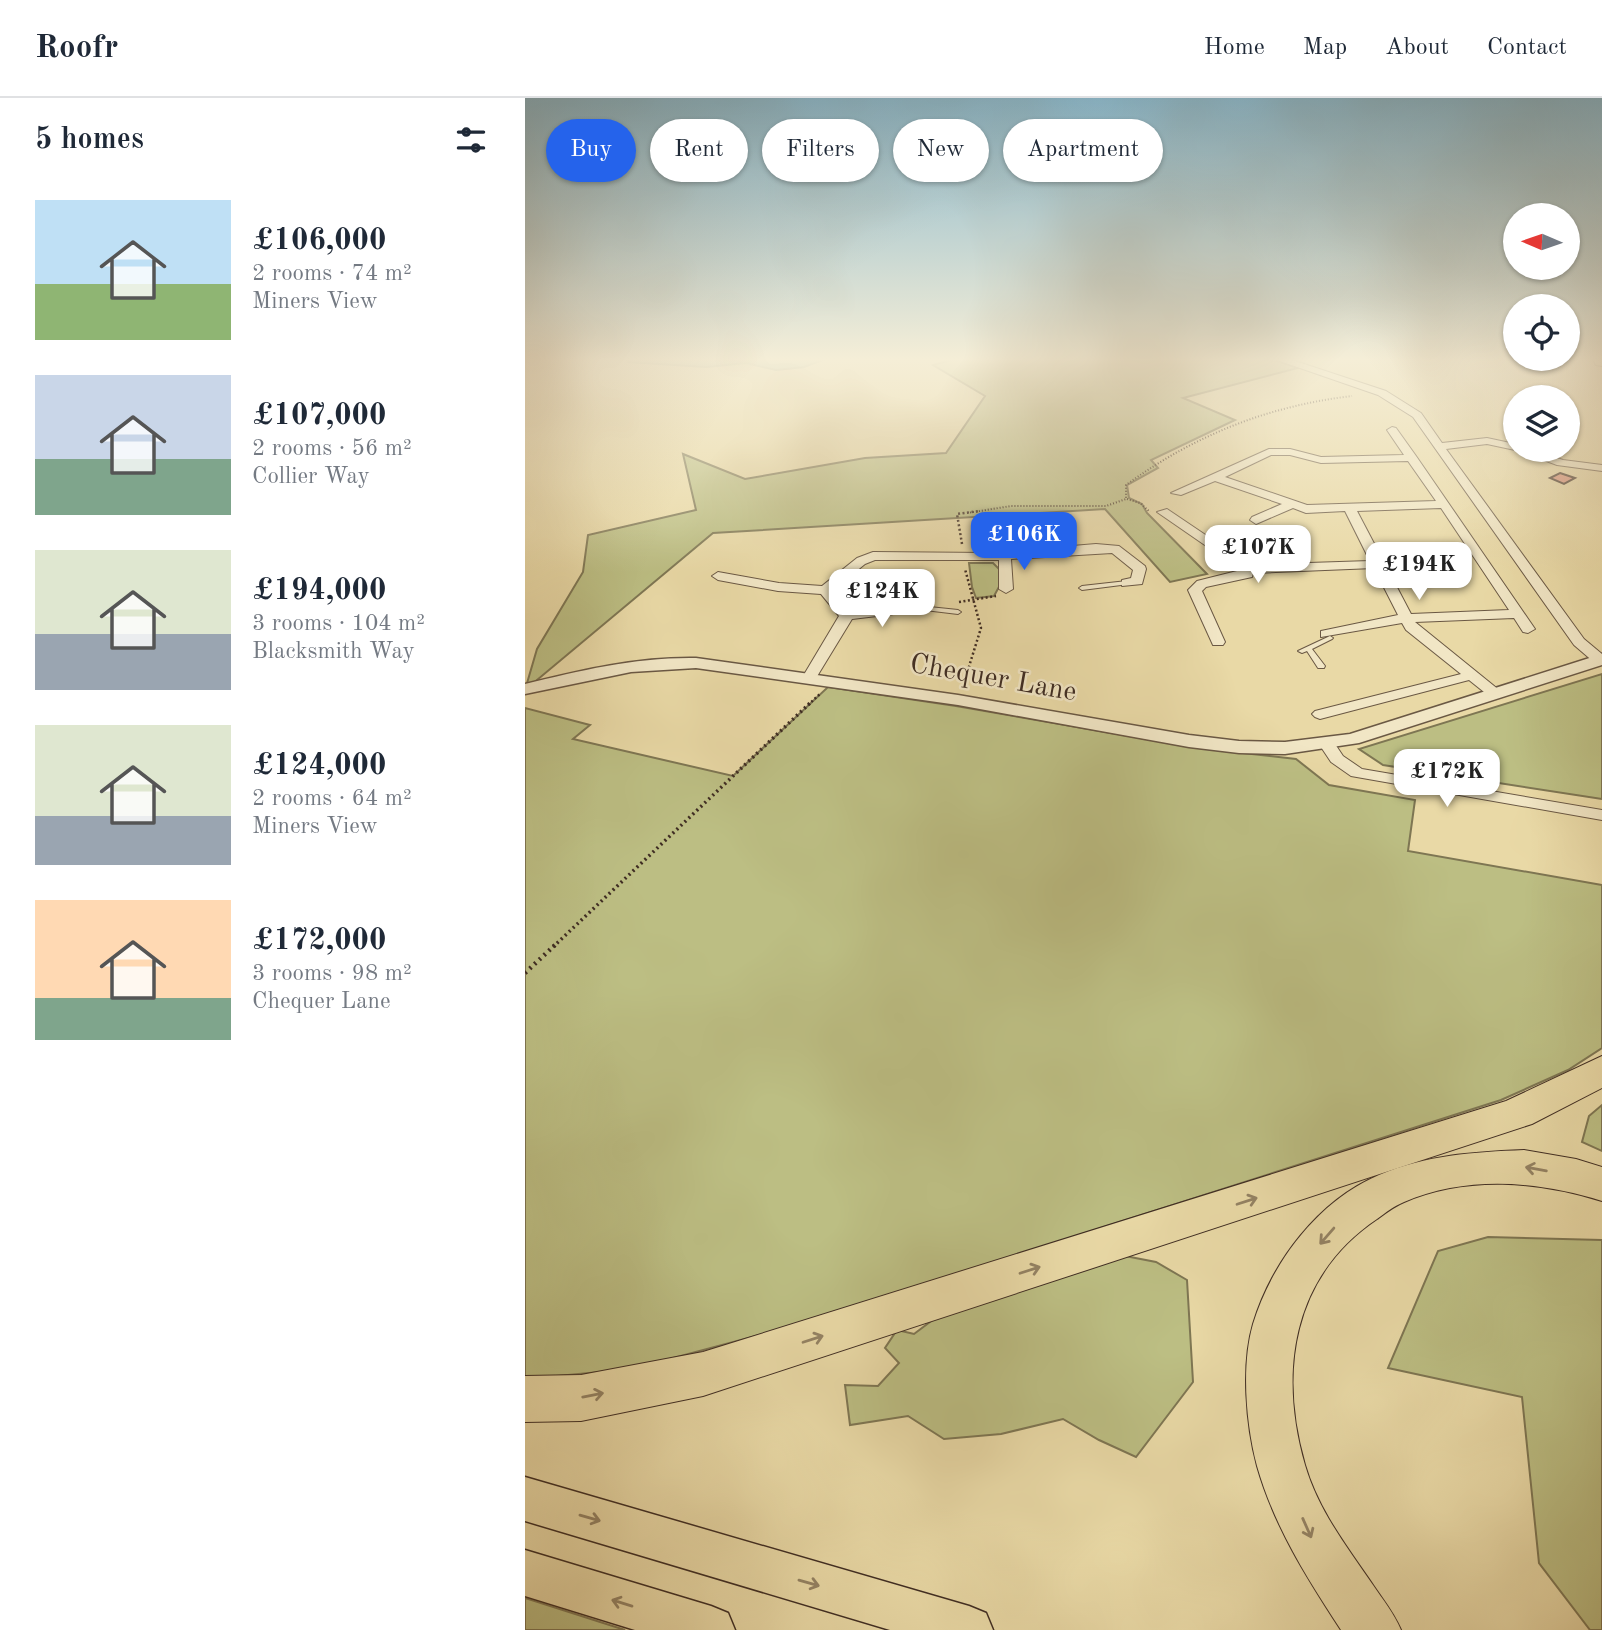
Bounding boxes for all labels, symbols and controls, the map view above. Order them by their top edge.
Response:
text: Roofr [35,32,118,65]
text: Home [1204,36,1265,60]
text: Map [1303,36,1347,60]
text: About [1385,36,1449,60]
text: Contact [1487,36,1567,60]
chip: Buy [546,119,636,182]
chip: Rent [650,119,748,182]
chip: Filters [762,119,879,182]
chip: New [893,119,989,182]
chip: Apartment [1003,119,1163,182]
icon: filters [452,121,490,159]
text: 5 homes [35,125,144,155]
north arrow [1503,203,1580,280]
map controls [1503,203,1580,462]
text: £106,000 [252,226,386,256]
icon: home [91,228,175,312]
text: 2 rooms · 74 m² [252,262,412,285]
text: Miners View [252,290,378,313]
button: locate [1503,294,1580,371]
button: layers [1503,385,1580,462]
text: £107,000 [252,401,386,431]
icon: home [91,403,175,487]
text: 2 rooms · 56 m² [252,437,412,460]
text: Collier Way [252,465,370,488]
pin: £106K [975,512,1073,572]
text: £106K [987,523,1061,546]
pin: £107K [1209,526,1307,585]
text: £107K [1221,536,1295,559]
pin: £194K [1370,542,1468,602]
text: £194K [1382,553,1456,576]
pin: £124K [833,570,931,629]
text: £194,000 [252,576,386,606]
icon: home [91,578,175,662]
text: £124K [845,580,919,603]
text: 3 rooms · 104 m² [252,612,425,635]
text: Blacksmith Way [252,640,415,663]
street label: Chequer Lane [908,651,1078,707]
pin: £172K [1398,750,1496,809]
text: £124,000 [252,751,386,781]
icon: home [91,753,175,837]
text: £172K [1410,760,1484,783]
text: 2 rooms · 64 m² [252,787,412,810]
text: Miners View [252,815,378,838]
text: £172,000 [252,926,386,956]
icon: home [91,928,175,1012]
text: 3 rooms · 98 m² [252,962,412,985]
text: Chequer Lane [252,990,391,1013]
one-way arrow [1525,1162,1548,1175]
one-way arrow [1235,1194,1257,1206]
one-way arrow [1319,1226,1335,1244]
one-way arrow [1019,1263,1041,1276]
one-way arrow [802,1331,824,1344]
one-way arrow [581,1388,604,1402]
one-way arrow [579,1513,601,1526]
one-way arrow [1301,1517,1314,1538]
one-way arrow [797,1577,819,1590]
one-way arrow [611,1595,633,1608]

